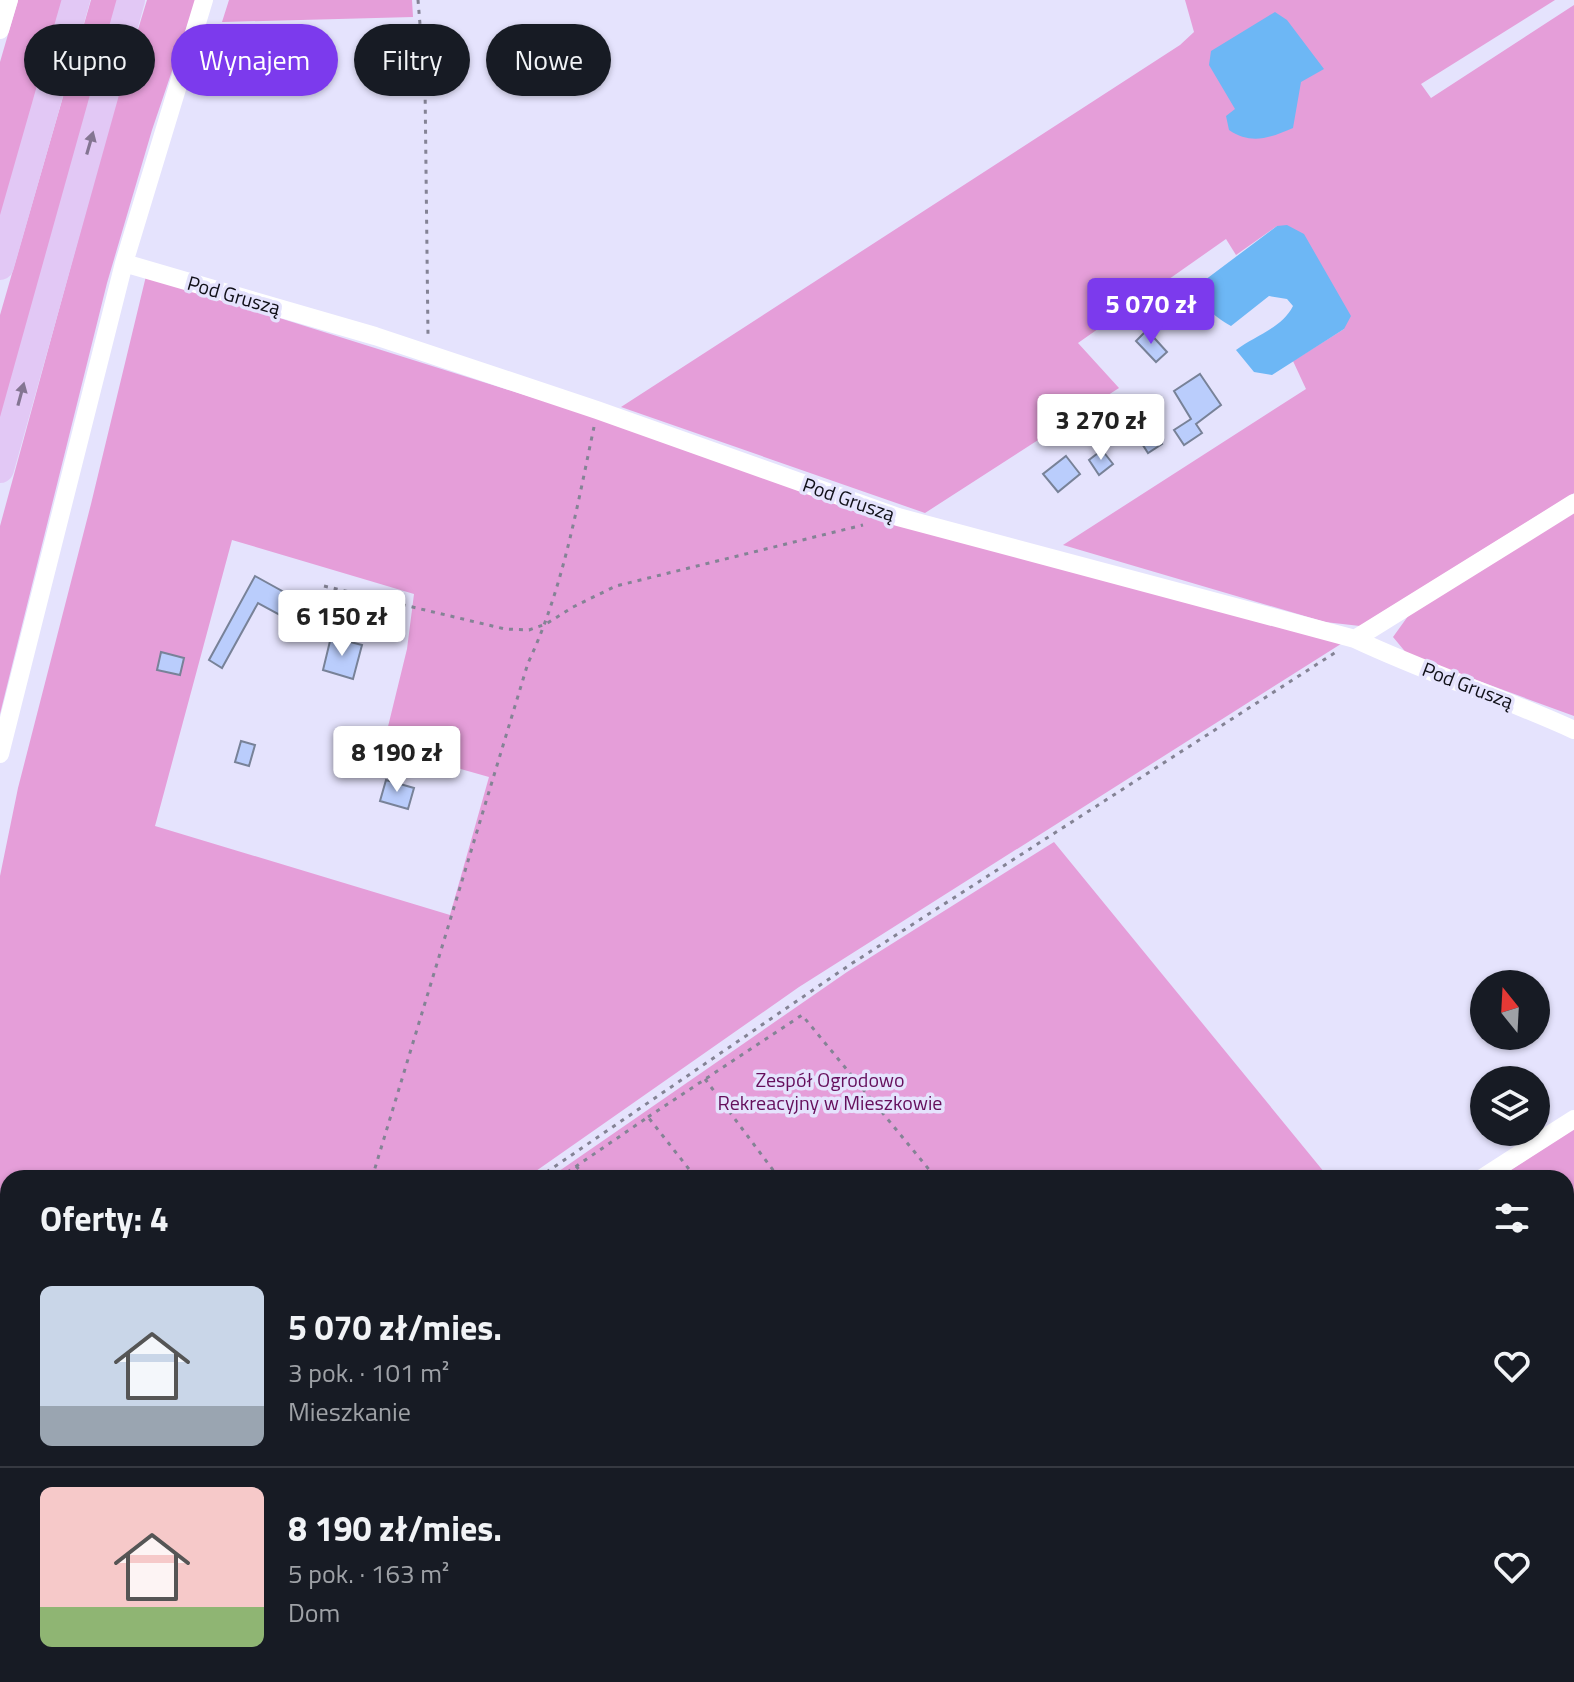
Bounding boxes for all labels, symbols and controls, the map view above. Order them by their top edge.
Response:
chip: Kupno [24,24,155,96]
chip: Wynajem [171,24,338,96]
chip: Filtry [354,24,470,96]
chip: Nowe [486,24,611,96]
one-way arrow [85,131,97,156]
street label: Pod Gruszą [184,267,284,323]
pin: 5 070 zł [1068,278,1234,346]
text: 5 070 zł [1105,284,1197,323]
one-way arrow [15,381,28,405]
pin: 3 270 zł [1018,394,1184,462]
text: 3 270 zł [1055,400,1147,439]
street label: Pod Gruszą [799,469,899,529]
pin: 6 150 zł [259,590,425,658]
text: 6 150 zł [296,596,388,635]
street label: Pod Gruszą [1418,653,1518,717]
pin: 8 190 zł [314,726,480,794]
text: 8 190 zł [351,732,443,771]
north arrow [1470,970,1550,1050]
map controls [1470,970,1550,1146]
park label: Zespół Ogrodowo Rekreacyjny w Mieszkowie [718,1064,942,1118]
button: layers [1470,1066,1550,1146]
text: Oferty: 4 [40,1192,169,1244]
icon: filters [1490,1196,1534,1240]
text: 5 070 zł/mies. [288,1301,502,1353]
icon: home [104,1318,200,1414]
icon: heart [1490,1344,1534,1388]
text: 3 pok. · 101 m² [288,1353,449,1392]
text: Mieszkanie [288,1392,411,1431]
text: 8 190 zł/mies. [288,1502,502,1554]
icon: home [104,1519,200,1615]
icon: heart [1490,1545,1534,1589]
text: 5 pok. · 163 m² [288,1554,449,1593]
text: Dom [288,1593,340,1632]

